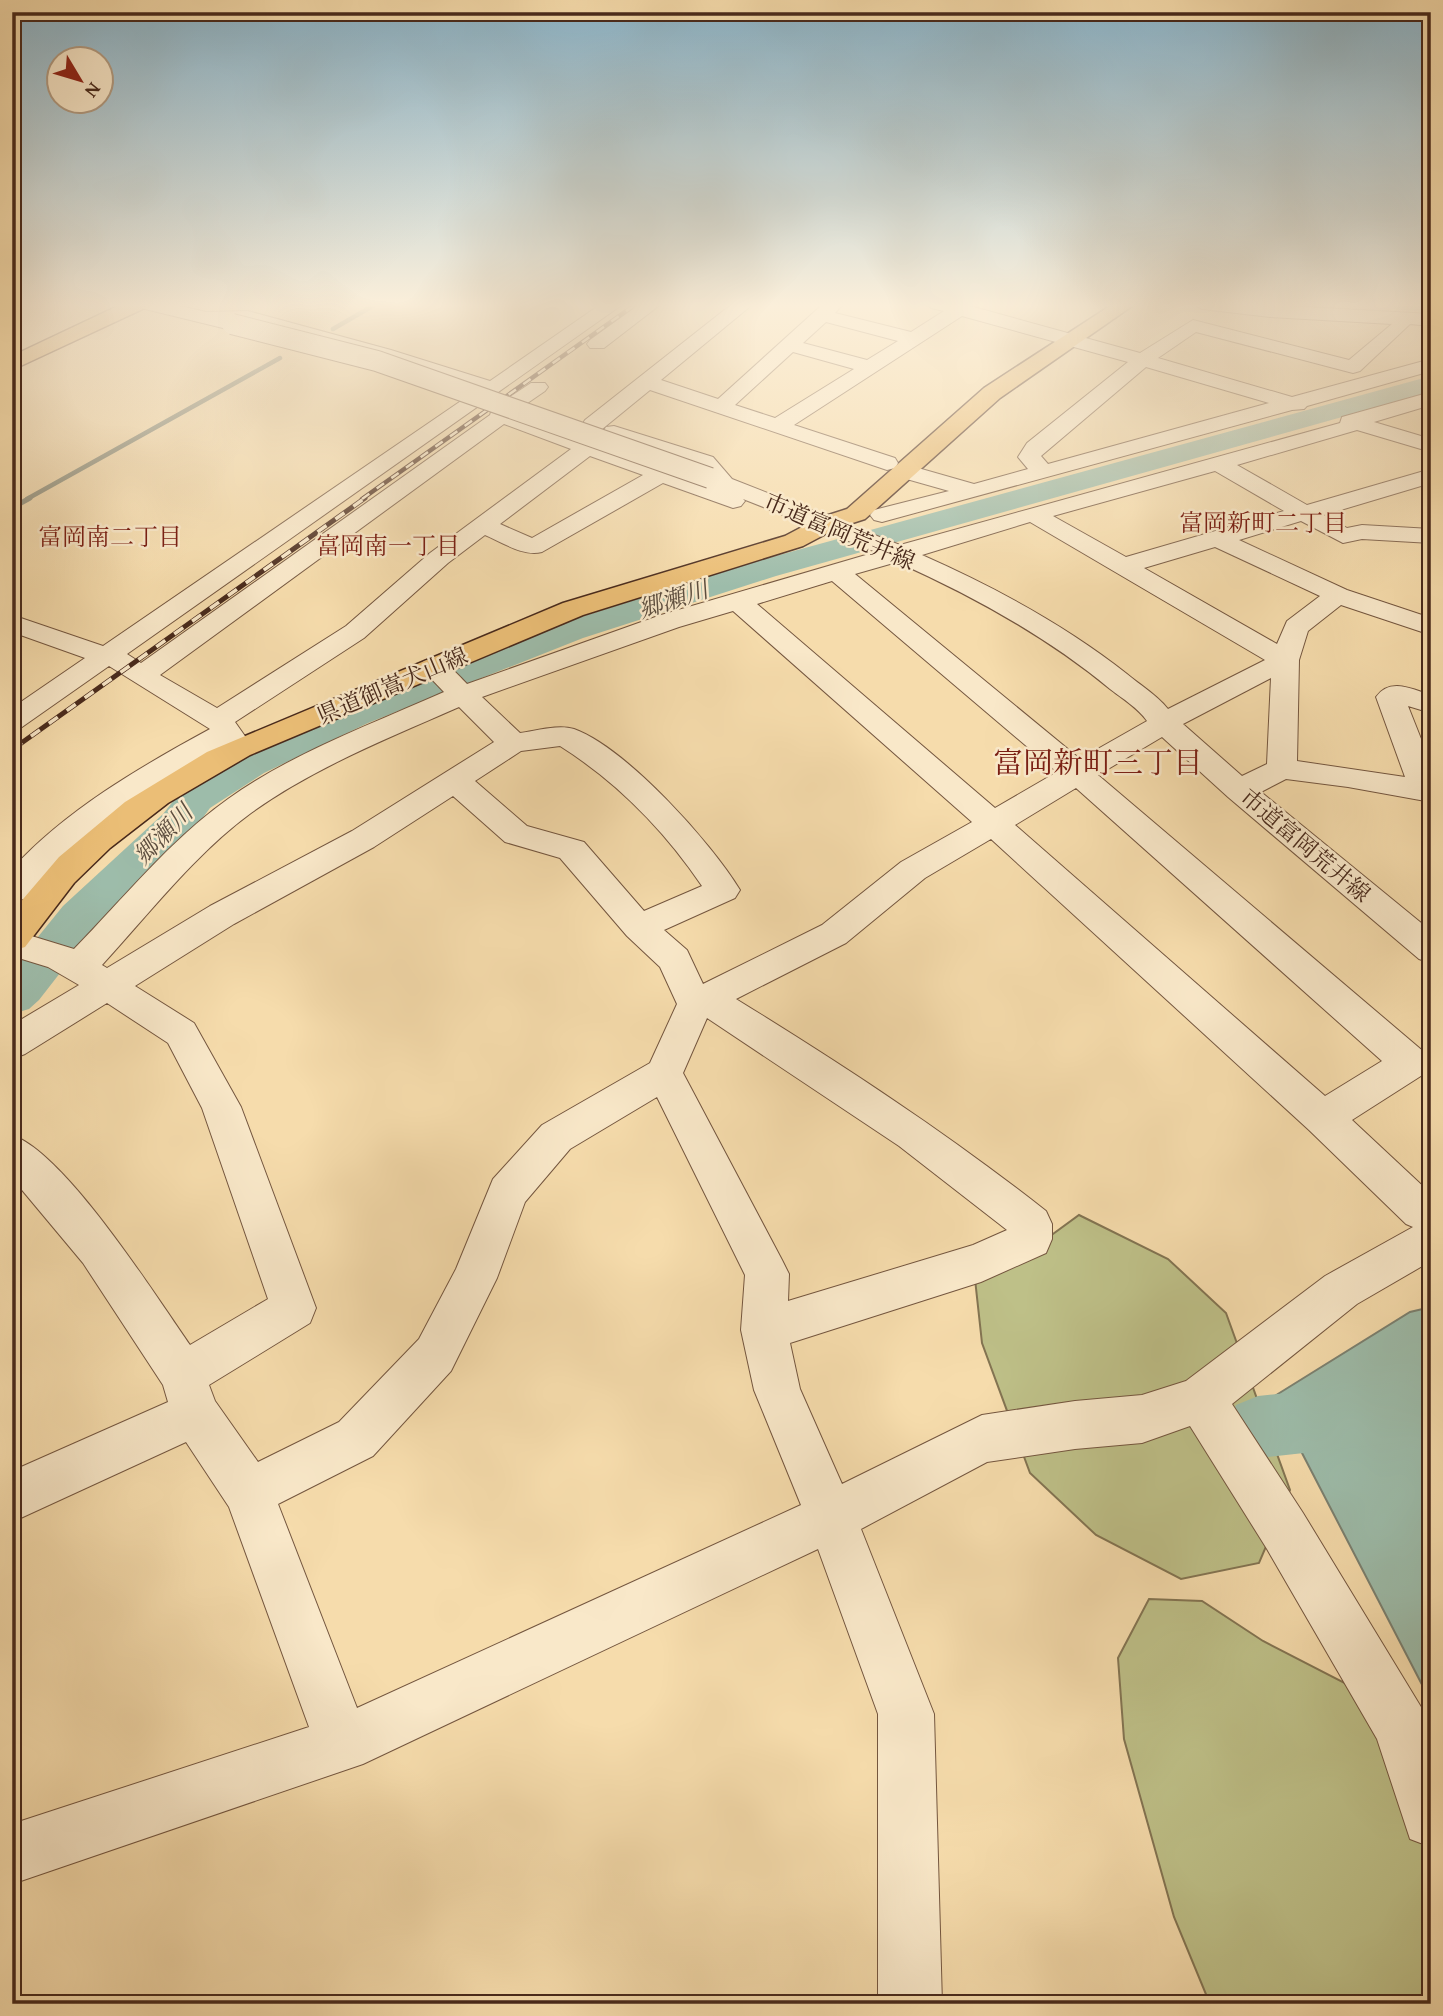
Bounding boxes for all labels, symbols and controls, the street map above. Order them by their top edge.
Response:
north arrow [46,46,116,116]
text: N [78,77,108,104]
street label: 市道富岡荒井線 [759,484,921,578]
district label: 富岡新町二丁目 [1179,505,1347,540]
district label: 富岡南二丁目 [38,519,182,554]
district label: 富岡南一丁目 [316,528,460,563]
water label: 郷瀬川 [633,570,715,627]
street label: 県道御嵩犬山線 [311,638,473,732]
district label: 富岡新町三丁目 [993,740,1203,784]
street label: 市道富岡荒井線 [1234,781,1378,909]
water label: 郷瀬川 [125,794,203,872]

